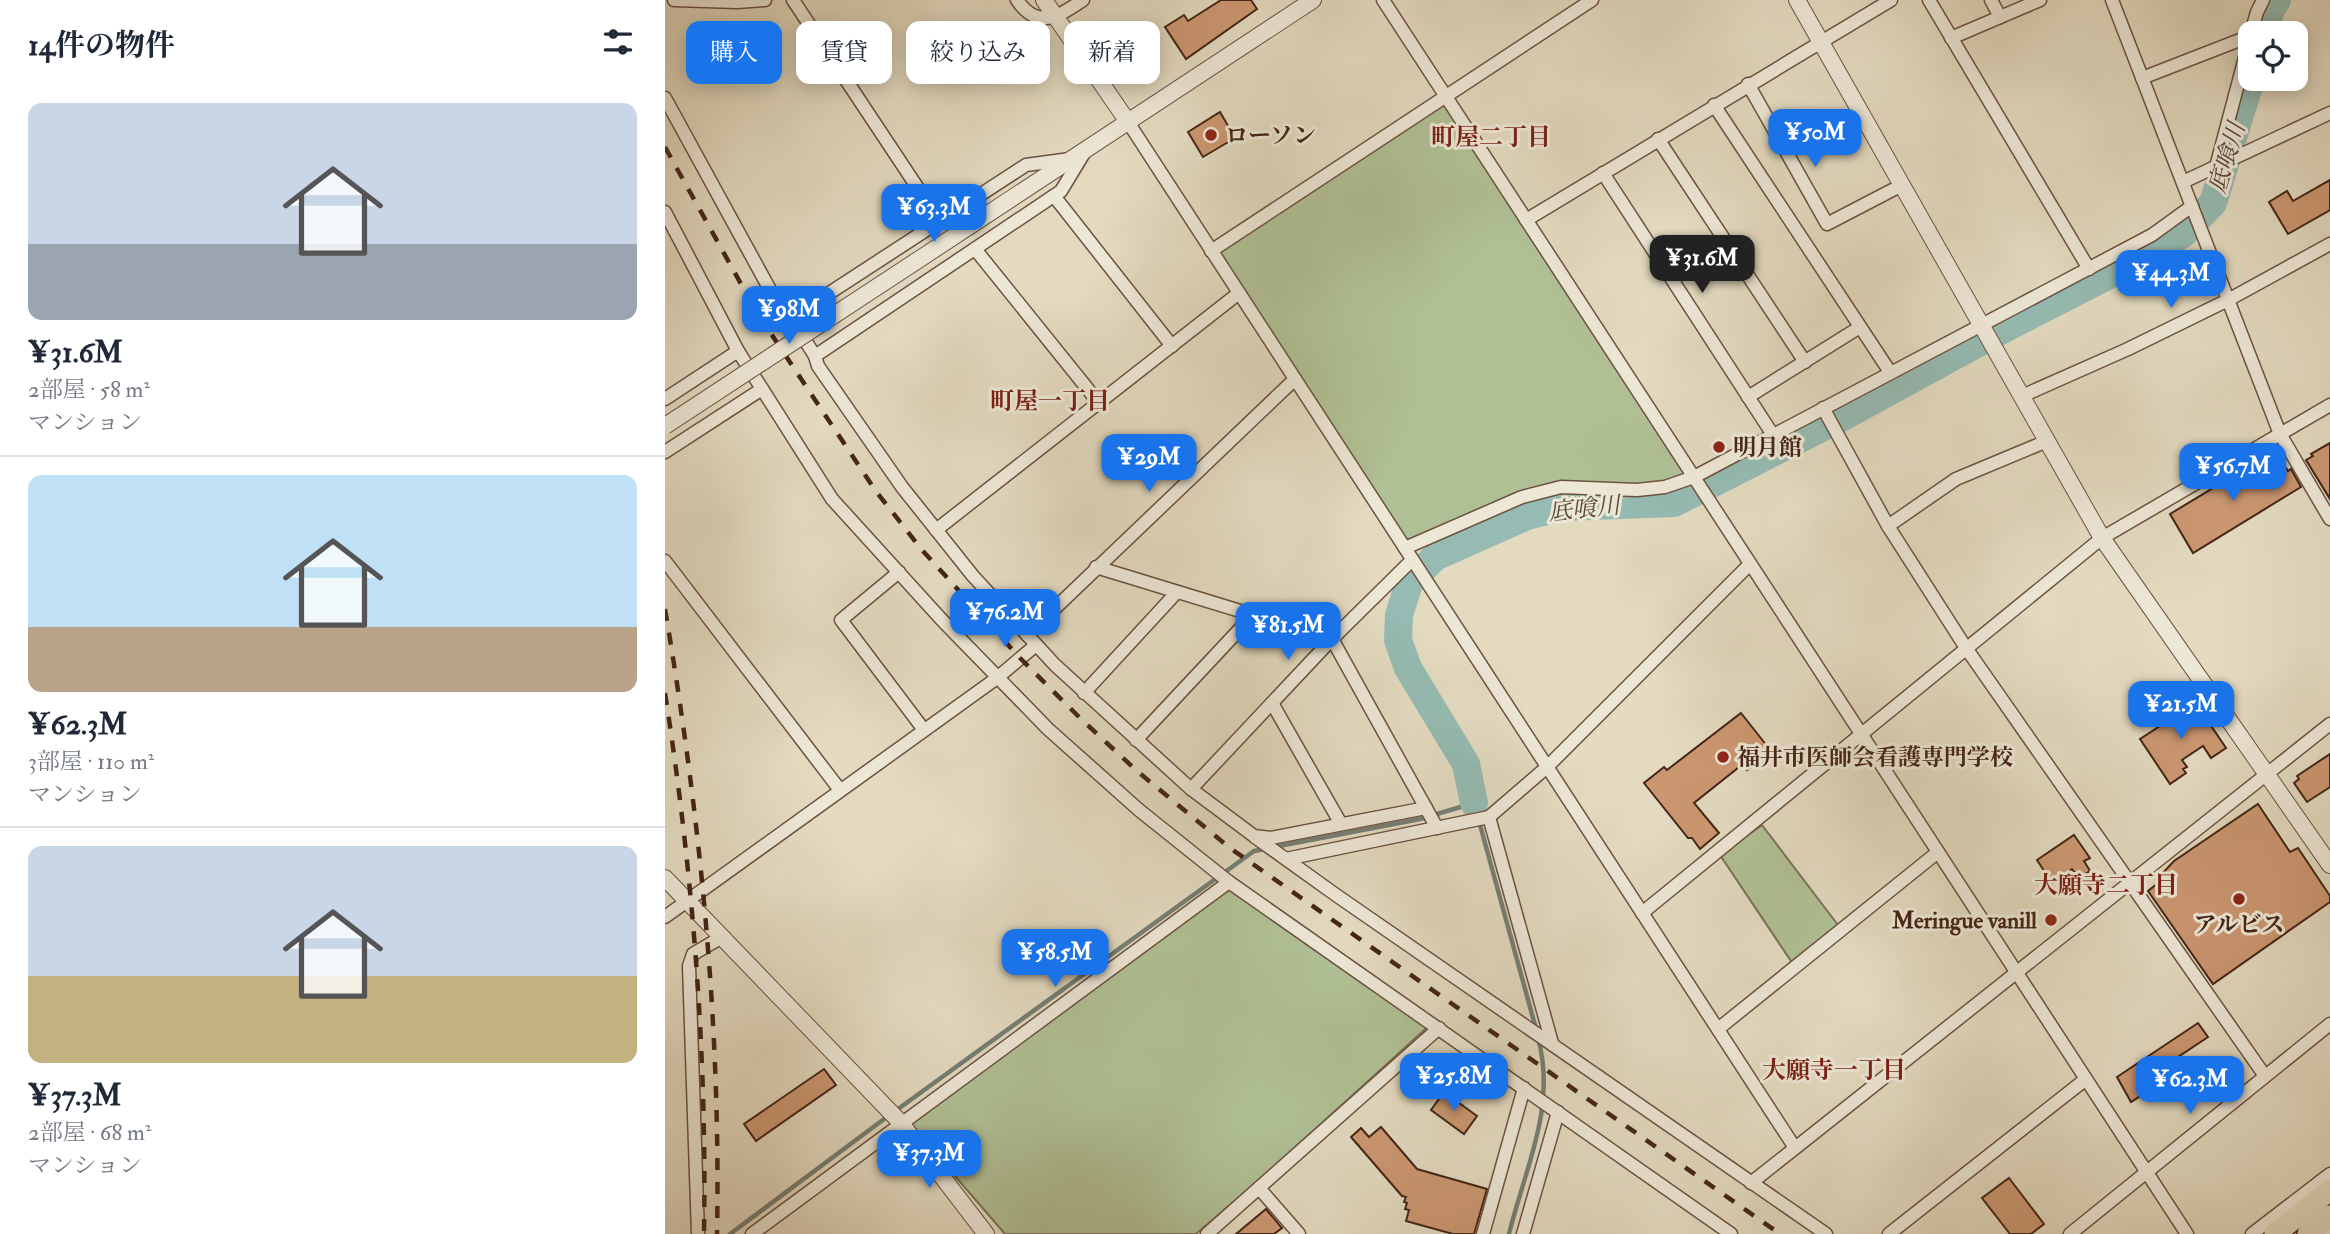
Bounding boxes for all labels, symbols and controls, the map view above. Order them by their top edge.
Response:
chip: 購入 [686,21,782,84]
chip: 賃貸 [796,21,892,84]
chip: 絞り込み [906,21,1050,84]
chip: 新着 [1064,21,1160,84]
map controls [2238,21,2308,91]
button: locate [2238,21,2308,91]
icon: filters [599,23,637,61]
text: 14件の物件 [28,27,175,64]
pin: ¥50M [1774,110,1856,169]
water label: 底喰川 [2202,116,2253,197]
text: ¥50M [1784,117,1846,146]
place label: ローソン [1225,121,1316,150]
district label: 町屋二丁目 [1431,122,1551,153]
marker: ローソン [1203,127,1219,143]
icon: home [270,148,396,274]
pin: ¥63.3M [877,184,991,244]
text: ¥63.3M [897,192,971,221]
pin: ¥31.6M [1645,236,1759,295]
text: ¥31.6M [1666,243,1738,272]
pin: ¥44.3M [2114,250,2228,310]
text: ¥44.3M [2132,258,2210,287]
pin: ¥98M [748,286,830,346]
text: ¥98M [758,294,820,323]
text: ¥31.6M [28,334,123,371]
text: 2部屋 · 58 m² [28,375,150,404]
district label: 町屋一丁目 [990,386,1110,417]
text: マンション [28,408,142,437]
place label: 明月館 [1733,433,1802,462]
pin: ¥29M [1108,434,1190,494]
marker: 明月館 [1711,439,1727,455]
text: ¥29M [1118,442,1180,471]
pin: ¥56.7M [2176,444,2290,503]
text: ¥56.7M [2195,451,2271,480]
water label: 底喰川 [1547,490,1624,528]
icon: home [270,520,396,646]
pin: ¥76.2M [948,590,1062,649]
text: ¥76.2M [966,597,1044,626]
pin: ¥81.5M [1231,602,1345,662]
text: ¥81.5M [1252,610,1324,639]
pin: ¥21.5M [2124,682,2238,741]
text: ¥21.5M [2144,689,2218,718]
text: ¥62.3M [28,706,127,743]
place label: 福井市医師会看護専門学校 [1737,743,2013,772]
text: 3部屋 · 110 m² [28,747,154,776]
marker: 福井市医師会看護専門学校 [1715,749,1731,765]
text: マンション [28,780,142,809]
district label: 大願寺二丁目 [2034,870,2178,901]
icon: home [270,891,396,1017]
marker: アルビス [2231,891,2247,907]
place label: Meringue vanill [1891,906,2038,936]
place label: アルビス [2193,910,2285,939]
marker: Meringue vanill [2043,912,2059,928]
pin: ¥58.5M [998,930,1112,989]
text: ¥58.5M [1018,937,1092,966]
pin: ¥25.8M [1397,1054,1511,1113]
district label: 大願寺一丁目 [1762,1055,1906,1086]
pin: ¥62.3M [2133,1056,2247,1116]
text: ¥25.8M [1416,1061,1492,1090]
text: ¥62.3M [2152,1064,2228,1093]
text: ¥37.3M [28,1077,122,1114]
text: 2部屋 · 68 m² [28,1118,151,1147]
pin: ¥37.3M [872,1130,986,1190]
text: ¥37.3M [893,1138,965,1167]
text: マンション [28,1151,142,1180]

